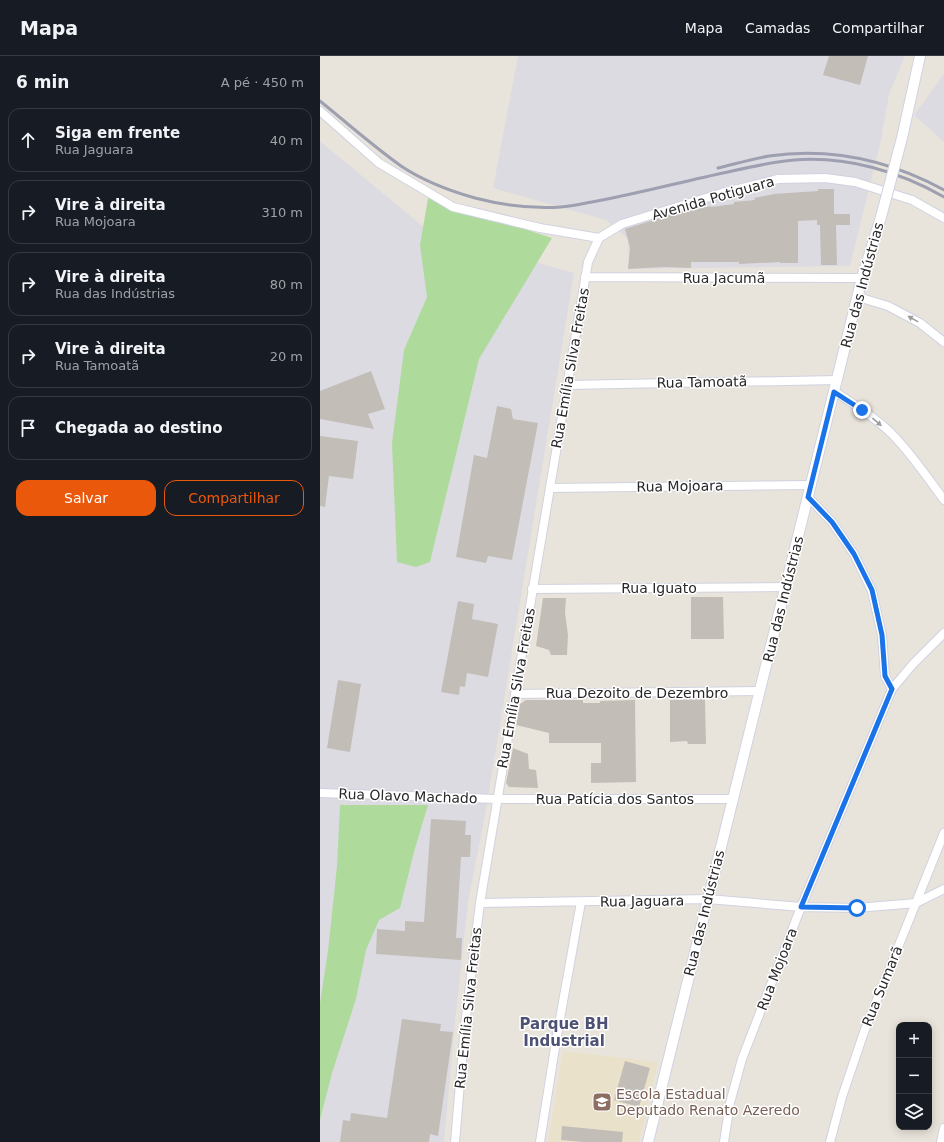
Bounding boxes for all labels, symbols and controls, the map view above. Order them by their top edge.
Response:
text: Mapa [20,17,78,39]
text: Mapa [685,20,723,36]
text: Camadas [745,20,810,36]
text: Compartilhar [832,20,924,36]
text: 6 min [16,72,69,92]
text: A pé · 450 m [221,75,304,90]
text: Siga em frente [55,124,180,142]
icon: ahead [17,129,39,151]
text: 40 m [270,133,303,148]
text: Rua Jaguara [55,142,133,157]
street label: Avenida Potiguara [650,173,776,223]
text: Vire à direita [55,196,166,214]
icon: right [17,201,39,223]
text: 310 m [261,205,303,220]
text: Rua Mojoara [55,214,136,229]
street label: Rua das Indústrias [838,220,886,350]
text: Vire à direita [55,268,166,286]
street label: Rua Jacumã [683,270,765,286]
icon: right [17,273,39,295]
text: 80 m [270,277,303,292]
text: Rua das Indústrias [55,286,175,301]
street label: Rua Emília Silva Freitas [548,287,592,449]
one-way arrow [907,316,919,323]
text: Vire à direita [55,340,166,358]
icon: right [17,345,39,367]
text: 20 m [270,349,303,364]
text: Rua Tamoatã [55,358,139,373]
street label: Rua Tamoatã [657,373,747,391]
route end [853,401,871,419]
icon: arrive [17,417,39,439]
one-way arrow [872,417,883,426]
text: Chegada ao destino [55,419,223,437]
street label: Rua Mojoara [636,477,724,495]
button: Salvar [16,480,156,516]
button: Compartilhar [164,480,304,516]
street label: Rua das Indústrias [760,534,806,664]
street label: Rua Iguato [621,580,697,596]
street label: Rua Emília Silva Freitas [494,607,538,769]
street label: Rua Dezoito de Dezembro [546,685,728,701]
street label: Rua Olavo Machado [338,786,478,806]
street label: Rua Patícia dos Santos [536,791,694,807]
street label: Rua das Indústrias [681,848,727,978]
street label: Rua Jaguara [600,892,684,910]
route start [848,899,866,917]
street label: Rua Emília Silva Freitas [452,926,484,1090]
street label: Rua Mojoara [754,926,800,1012]
street label: Rua Sumarã [859,943,905,1029]
district label: Parque BH Industrial [520,1015,608,1050]
map controls [896,1022,932,1130]
button: + [896,1022,932,1058]
button: − [896,1058,932,1094]
place label: Escola Estadual Deputado Renato Azeredo [616,1086,800,1118]
school or university icon: Escola Estadual Deputado Renato Azeredo [591,1091,613,1113]
button: layers [896,1094,932,1130]

